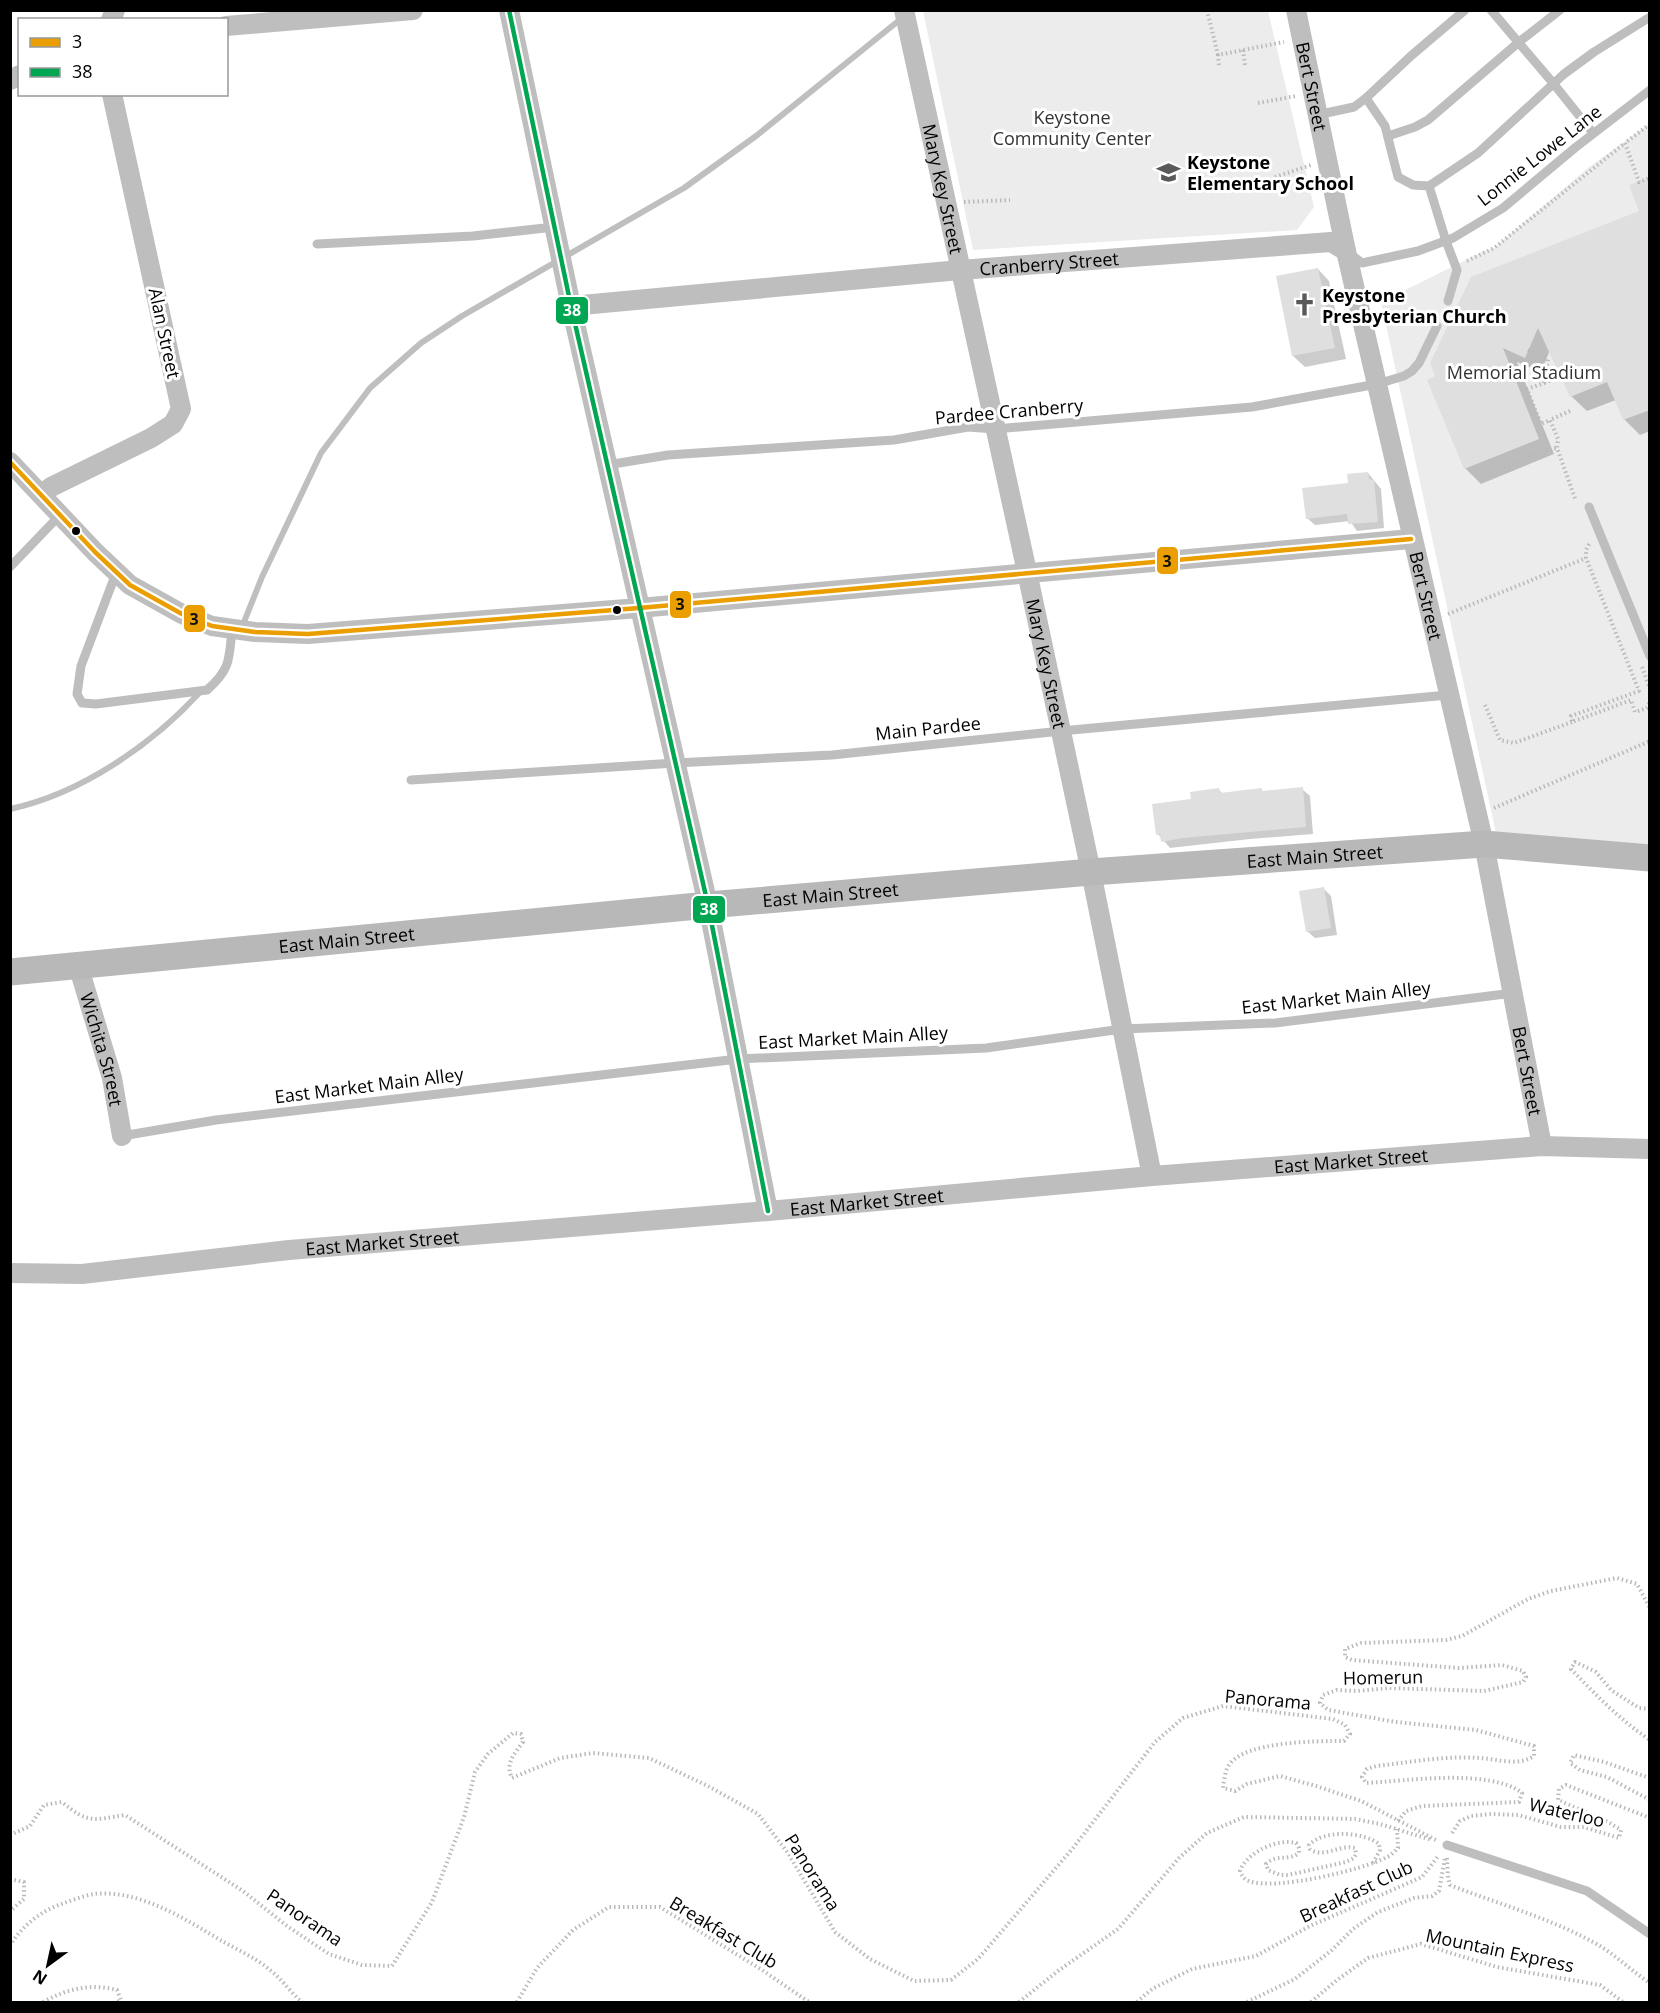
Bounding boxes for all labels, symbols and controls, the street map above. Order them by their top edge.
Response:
legend [18,18,228,96]
text: 3 [72,29,82,53]
street label: Bert Street [1291,40,1333,133]
text: 38 [72,59,93,83]
street label: Lonnie Lowe Lane [1472,99,1606,211]
park label: Keystone Community Center [993,105,1152,150]
street label: Mary Key Street [917,122,969,256]
place label: Keystone Elementary School [1187,150,1354,195]
school or university icon: Keystone Elementary School [1156,159,1182,185]
street label: Cranberry Street [979,246,1120,280]
place label: Keystone Presbyterian Church [1322,283,1507,328]
street label: Alan Street [144,286,186,380]
church icon: Keystone Presbyterian Church [1291,292,1317,318]
line badge: 38 [555,296,589,325]
text: 38 [563,299,581,321]
park label: Memorial Stadium [1447,360,1601,384]
street label: Pardee Cranberry [934,392,1085,429]
unlabelled marker [70,525,82,537]
line badge: 3 [1156,546,1179,575]
street label: Bert Street [1404,549,1448,642]
text: 3 [1162,550,1172,572]
line badge: 3 [669,590,692,619]
text: 3 [675,593,685,615]
street label: Mary Key Street [1021,596,1072,731]
line badge: 3 [183,604,206,633]
unlabelled marker [611,604,623,616]
text: 3 [189,608,199,630]
street label: Main Pardee [874,711,982,745]
street label: East Main Street [1246,839,1384,873]
street label: East Main Street [761,877,899,912]
line badge: 38 [692,895,726,924]
text: 38 [700,898,718,920]
street label: East Main Street [277,921,416,958]
street label: East Market Main Alley [1240,975,1433,1019]
street label: Wichita Street [75,990,129,1108]
street label: East Market Main Alley [758,1020,949,1054]
street label: Bert Street [1507,1024,1548,1118]
street label: East Market Main Alley [273,1061,466,1108]
street label: East Market Street [1273,1143,1429,1179]
street label: East Market Street [789,1183,945,1221]
street label: East Market Street [304,1224,460,1261]
street label: Homerun [1343,1664,1423,1690]
street label: Panorama [1224,1683,1312,1715]
street label: Waterloo [1527,1792,1607,1832]
street label: Panorama [780,1829,846,1915]
street label: Breakfast Club [1296,1854,1416,1928]
street label: Panorama [262,1883,348,1951]
street label: Breakfast Club [665,1890,783,1974]
street label: Mountain Express [1424,1923,1576,1977]
north arrow [18,1935,78,1995]
text: N [28,1965,51,1990]

